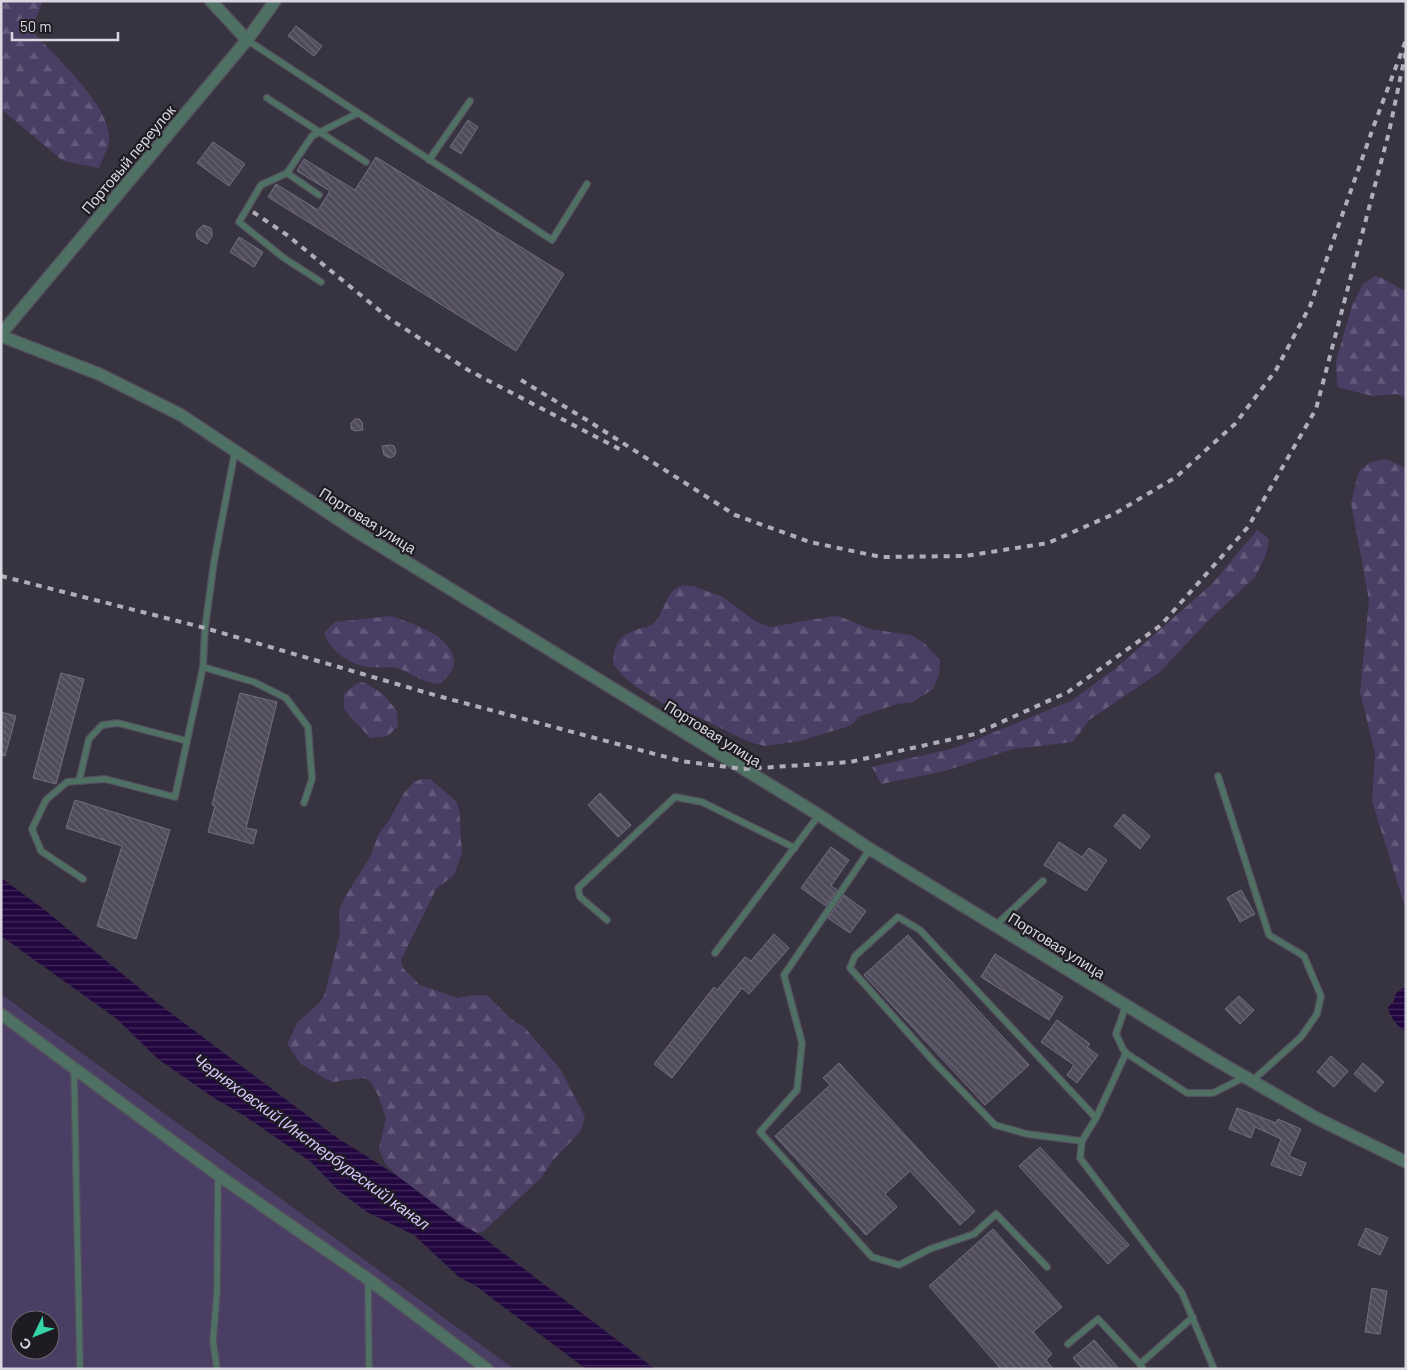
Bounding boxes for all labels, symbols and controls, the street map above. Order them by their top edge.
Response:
scale bar [12,10,119,42]
text: 50 m [20,17,52,35]
street label: Портовый переулок [77,101,179,217]
street label: Портовая улица [316,483,420,557]
street label: Портовая улица [661,696,765,770]
street label: Портовая улица [1005,908,1109,982]
water label: Черняховский (Инстербургский) канал [190,1049,434,1233]
north arrow [10,1310,60,1360]
text: С [15,1335,35,1354]

